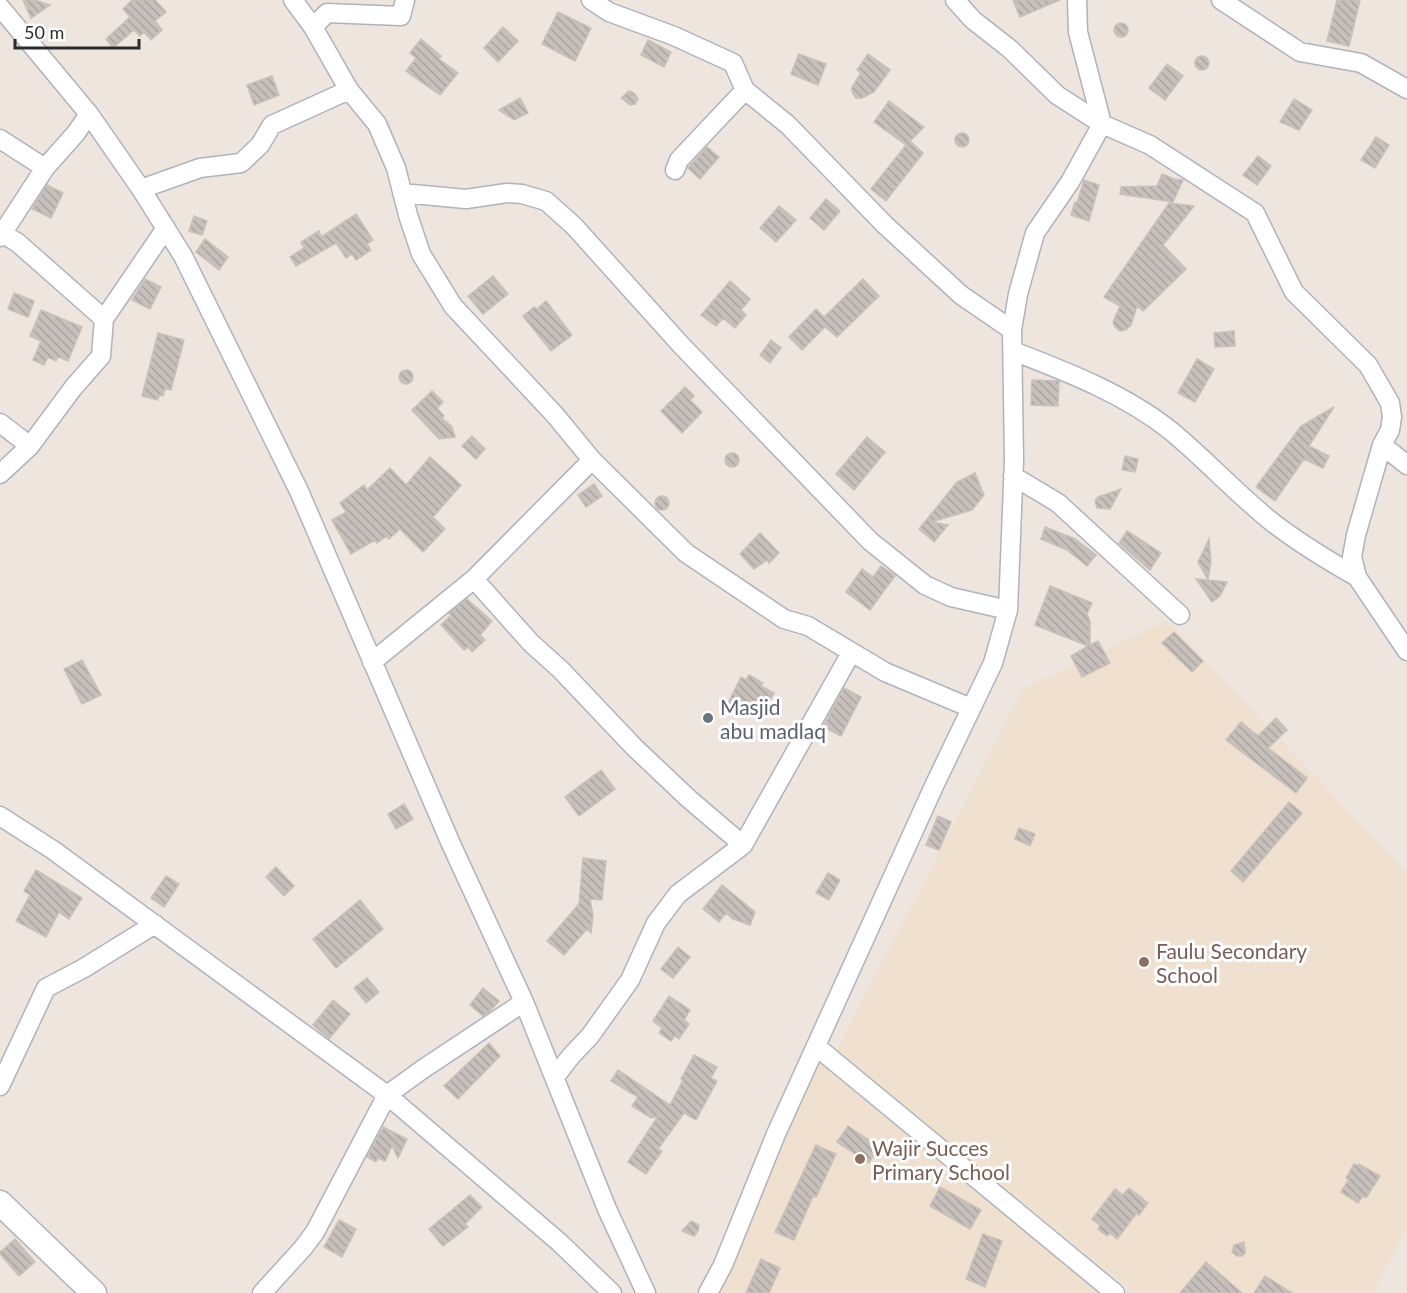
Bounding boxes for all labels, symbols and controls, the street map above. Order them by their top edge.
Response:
scale bar [15,12,140,50]
text: 50 m [24,21,64,43]
place label: Masjid abu madlaq [720,694,826,743]
marker: Masjid abu madlaq [701,711,715,725]
place label: Faulu Secondary School [1156,938,1307,987]
marker: Faulu Secondary School [1137,955,1151,969]
place label: Wajir Succes Primary School [872,1135,1010,1184]
marker: Wajir Succes Primary School [853,1152,867,1166]

